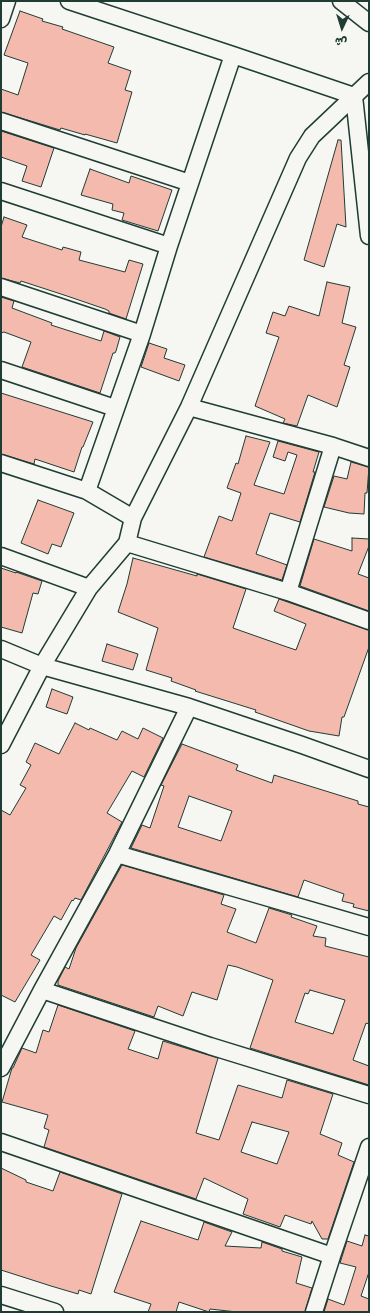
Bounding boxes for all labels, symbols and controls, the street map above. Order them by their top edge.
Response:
north arrow [322,8,362,48]
text: ش [335,32,348,48]

